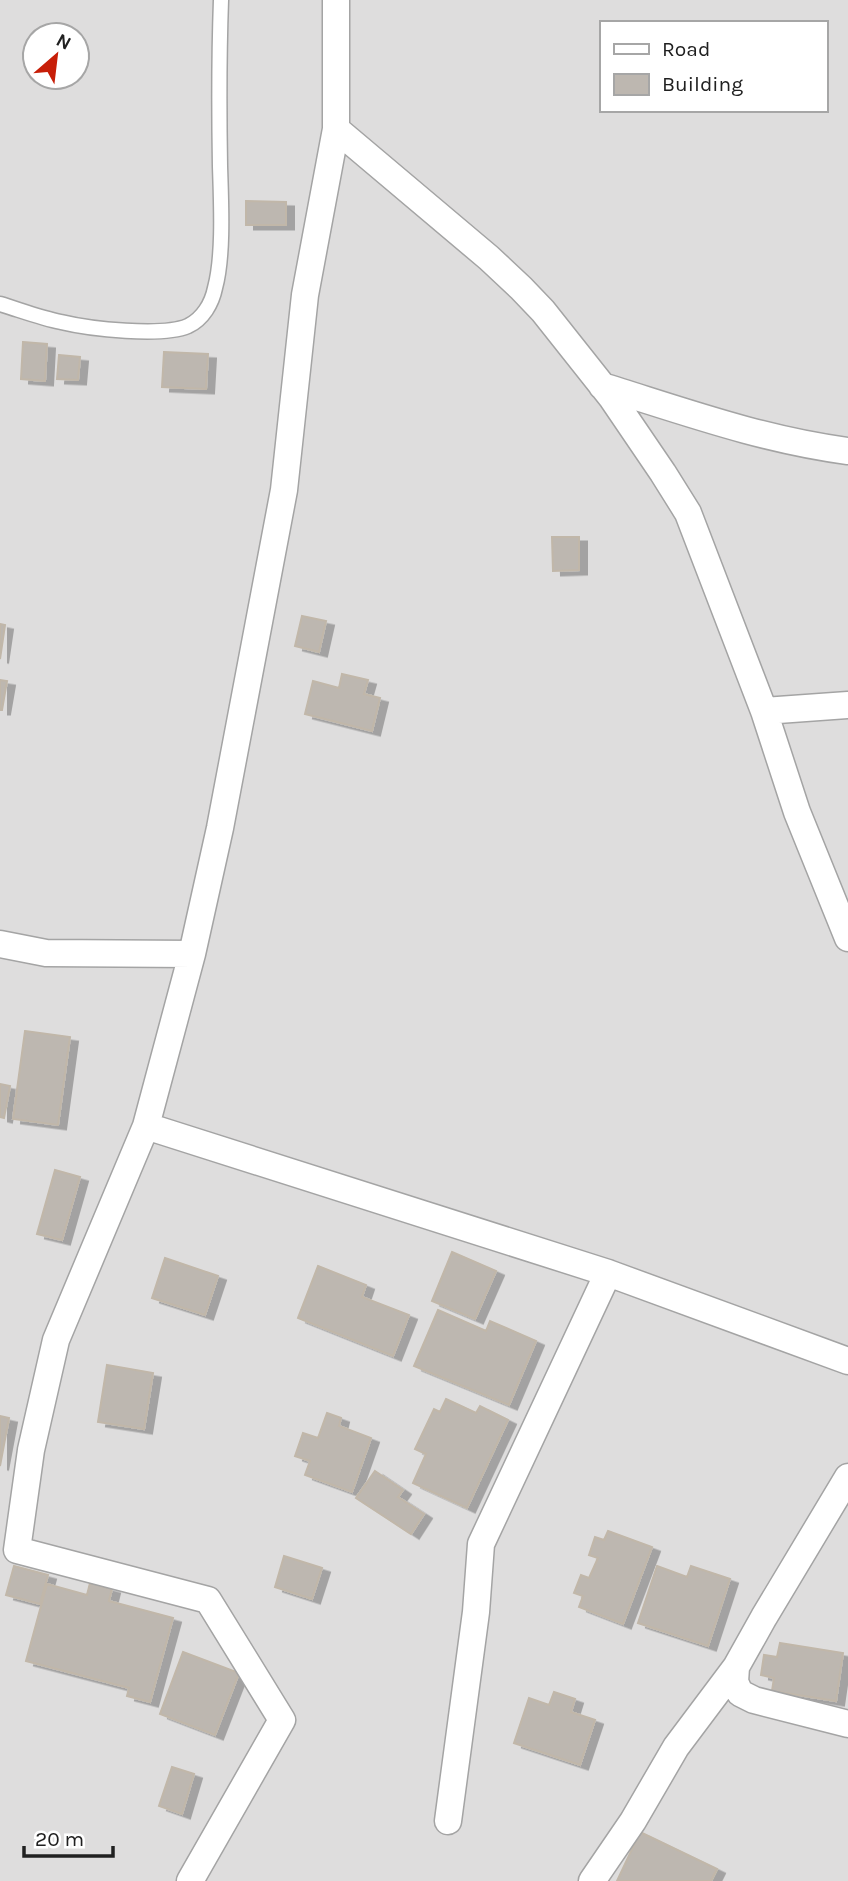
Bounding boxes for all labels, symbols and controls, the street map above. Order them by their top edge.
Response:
north arrow [21,21,91,91]
legend [600,21,827,112]
text: N [52,29,75,55]
text: Road [662,37,710,61]
text: Building [662,72,743,96]
scale bar [24,1814,114,1858]
text: 20 m [35,1827,84,1851]

